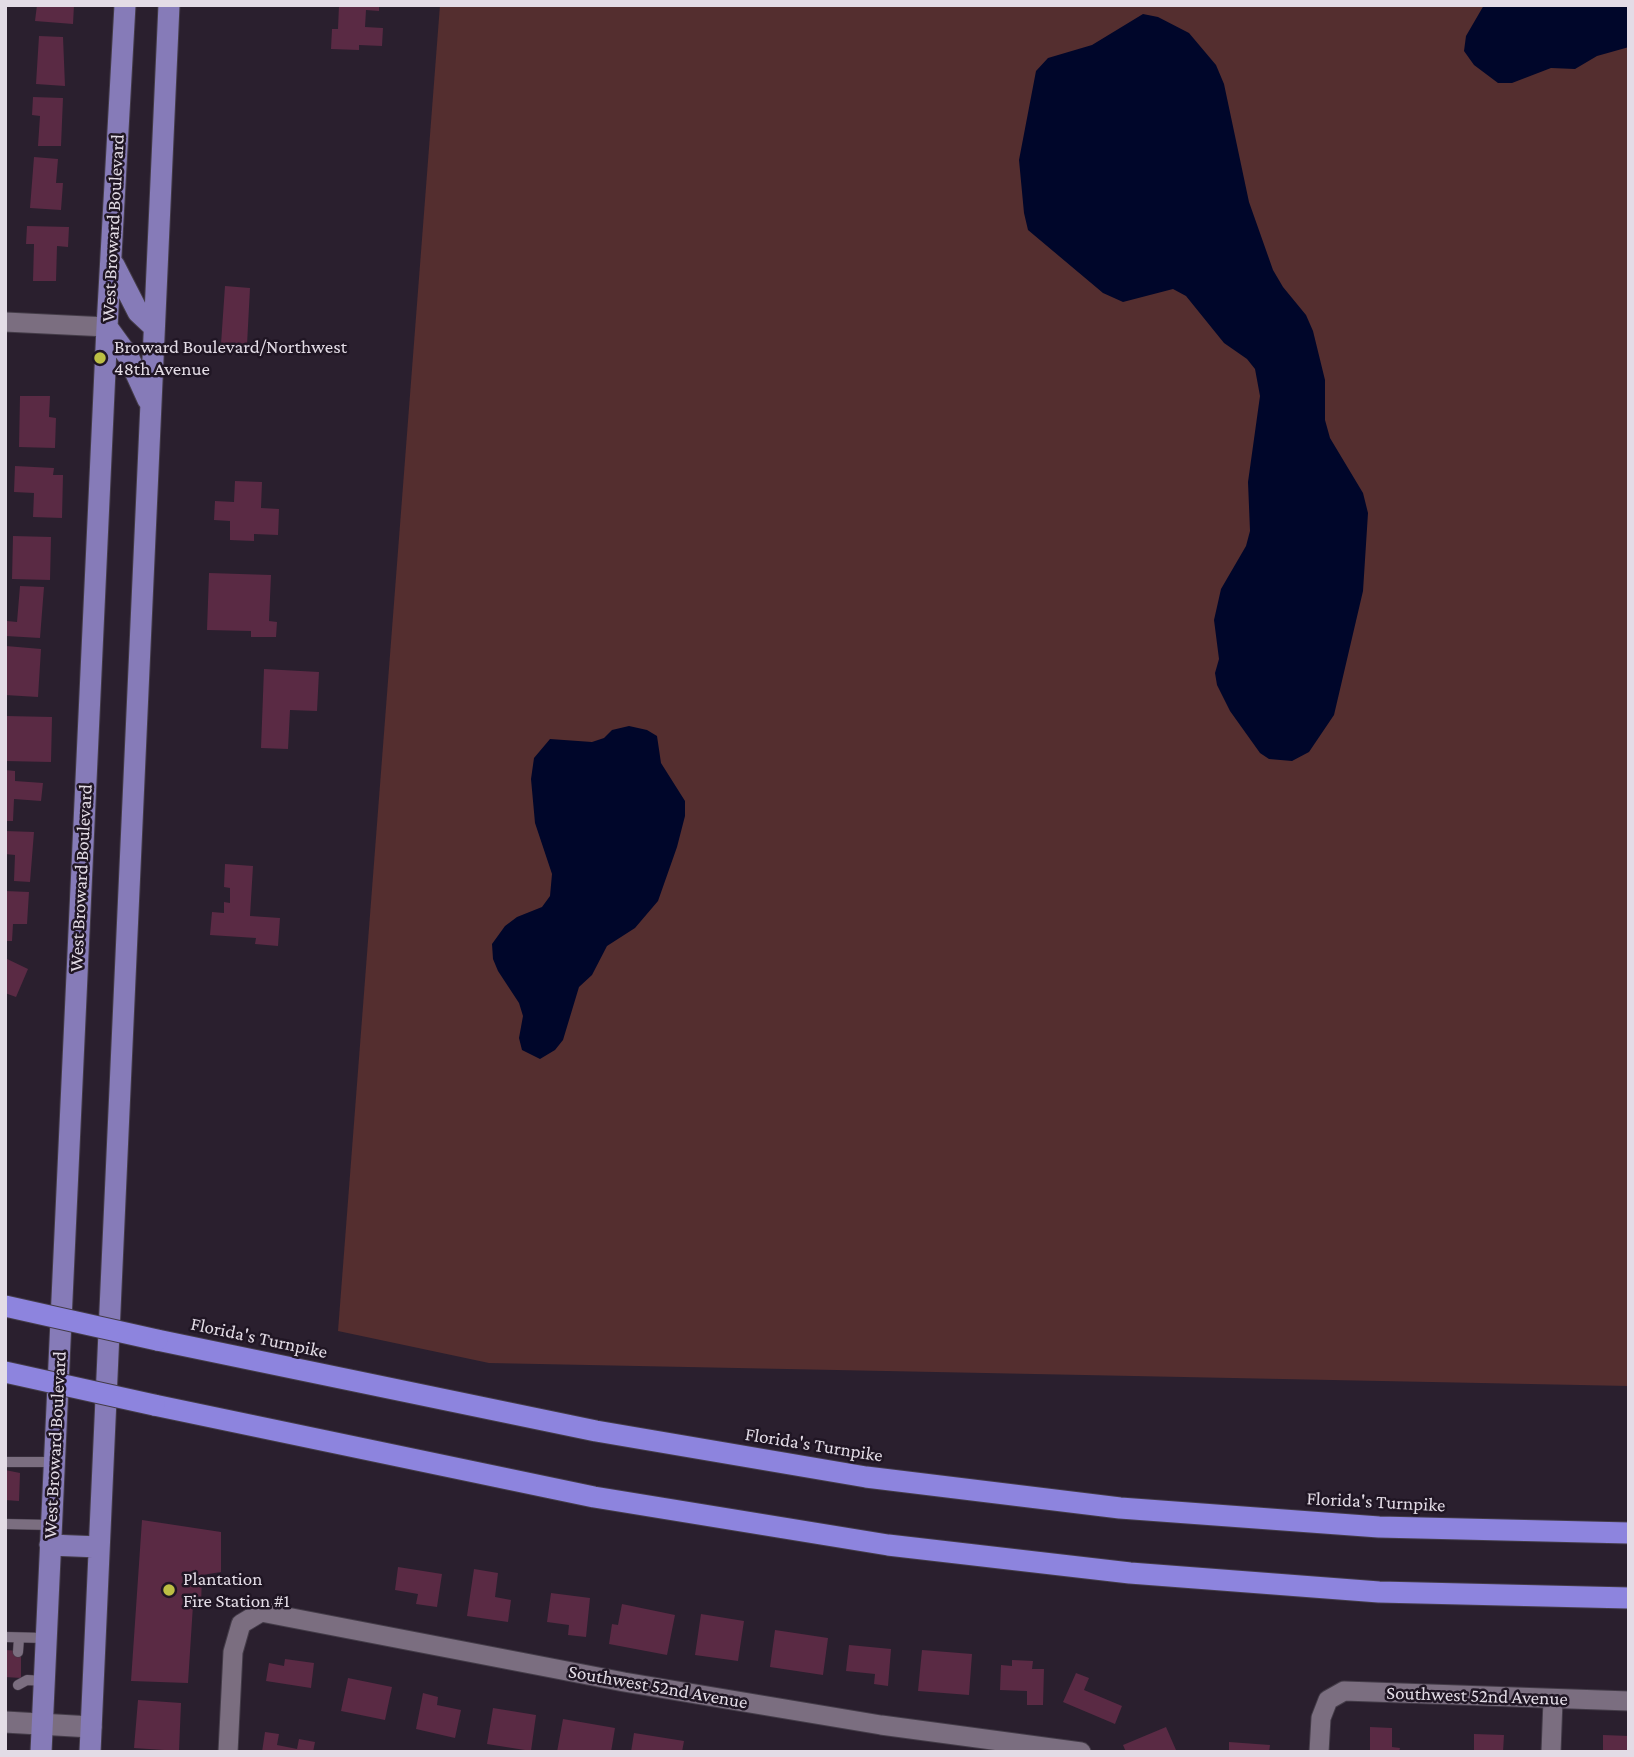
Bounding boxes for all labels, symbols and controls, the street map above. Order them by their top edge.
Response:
street label: West Broward Boulevard [97,134,129,322]
place label: Broward Boulevard/Northwest 48th Avenue [114,336,347,380]
marker: Broward Boulevard/Northwest 48th Avenue [92,350,108,366]
street label: West Broward Boulevard [65,784,97,972]
street label: Florida's Turnpike [189,1312,329,1364]
street label: West Broward Boulevard [39,1351,71,1539]
street label: Florida's Turnpike [743,1423,885,1467]
street label: Florida's Turnpike [1306,1487,1446,1517]
place label: Plantation Fire Station #1 [183,1568,290,1612]
marker: Plantation Fire Station #1 [161,1582,177,1598]
street label: Southwest 52nd Avenue [567,1660,749,1714]
street label: Southwest 52nd Avenue [1386,1681,1568,1711]

